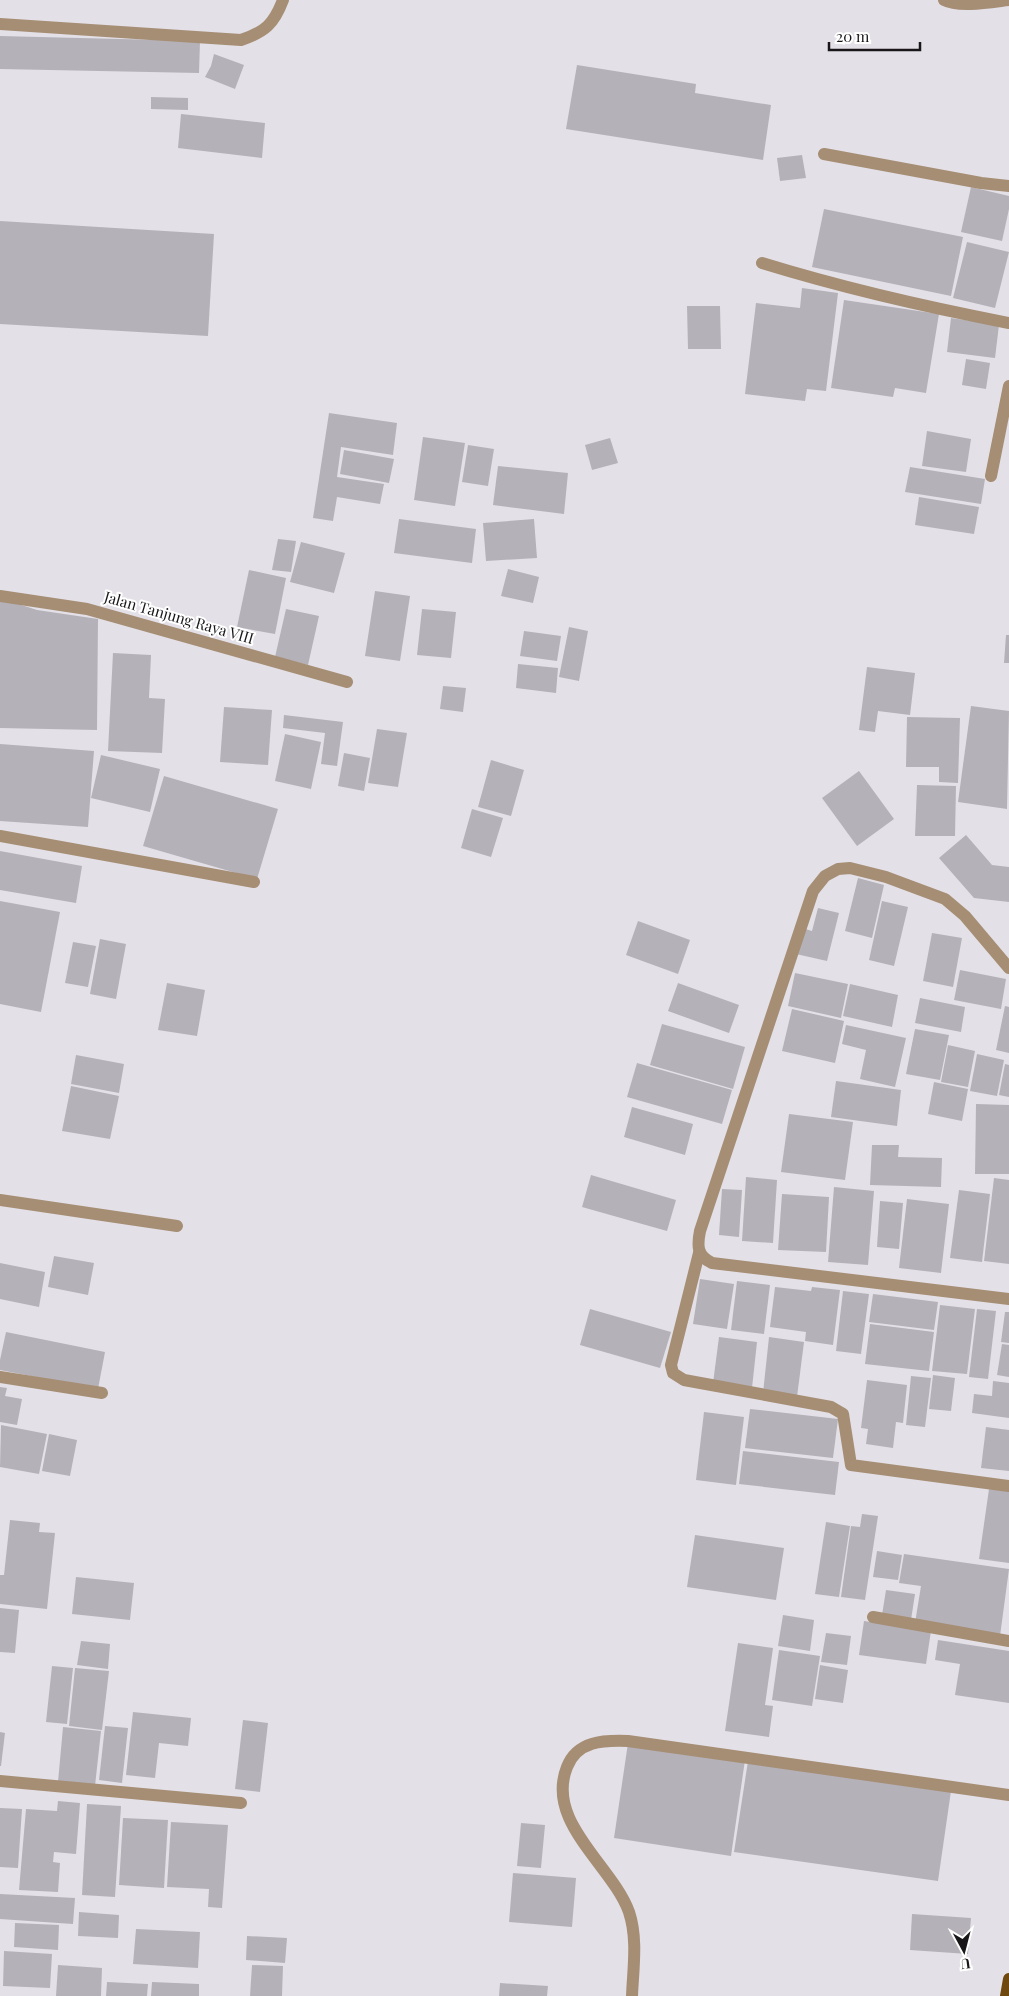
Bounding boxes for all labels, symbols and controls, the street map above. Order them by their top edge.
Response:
scale bar [829,20,920,52]
text: 20 m [836,26,870,46]
street label: Jalan Tanjung Raya VIII [101,586,256,648]
north arrow [939,1926,989,1976]
text: U [959,1954,972,1974]

